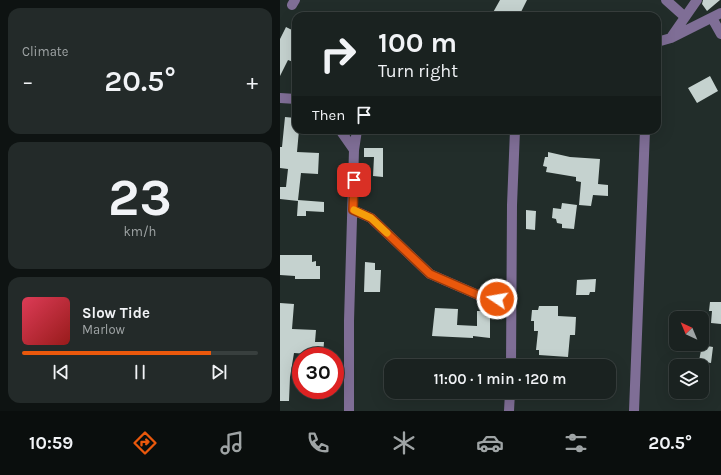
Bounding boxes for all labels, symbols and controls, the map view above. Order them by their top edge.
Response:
text: 100 m [378,26,457,59]
icon: right [312,28,364,80]
text: Climate [22,44,68,59]
text: Turn right [378,60,458,82]
text: 20.5° [104,63,176,99]
text: − [22,69,34,95]
text: + [246,69,258,95]
icon: arrive [353,104,375,126]
text: Then [312,106,345,124]
pin [337,163,371,197]
text: 23 [108,167,172,228]
icon: arrive [343,169,365,191]
text: km/h [124,224,156,239]
position arrow [476,278,518,320]
text: Slow Tide [82,304,150,322]
north arrow [669,311,709,351]
map controls [669,311,709,399]
text: Marlow [82,322,125,337]
speed limit sign: 30 [292,347,344,399]
button: layers [669,359,709,399]
icon: previous [50,361,72,383]
icon: pause [129,361,151,383]
icon: next [208,361,230,383]
text: 11:00 · 1 min · 120 m [434,370,566,388]
icon: directions [131,429,159,457]
icon: music [218,429,246,457]
icon: phone [304,429,332,457]
icon: climate [390,429,418,457]
icon: car [476,429,504,457]
icon: filters [562,429,590,457]
text: 10:59 [29,432,73,454]
text: 20.5° [648,432,692,454]

